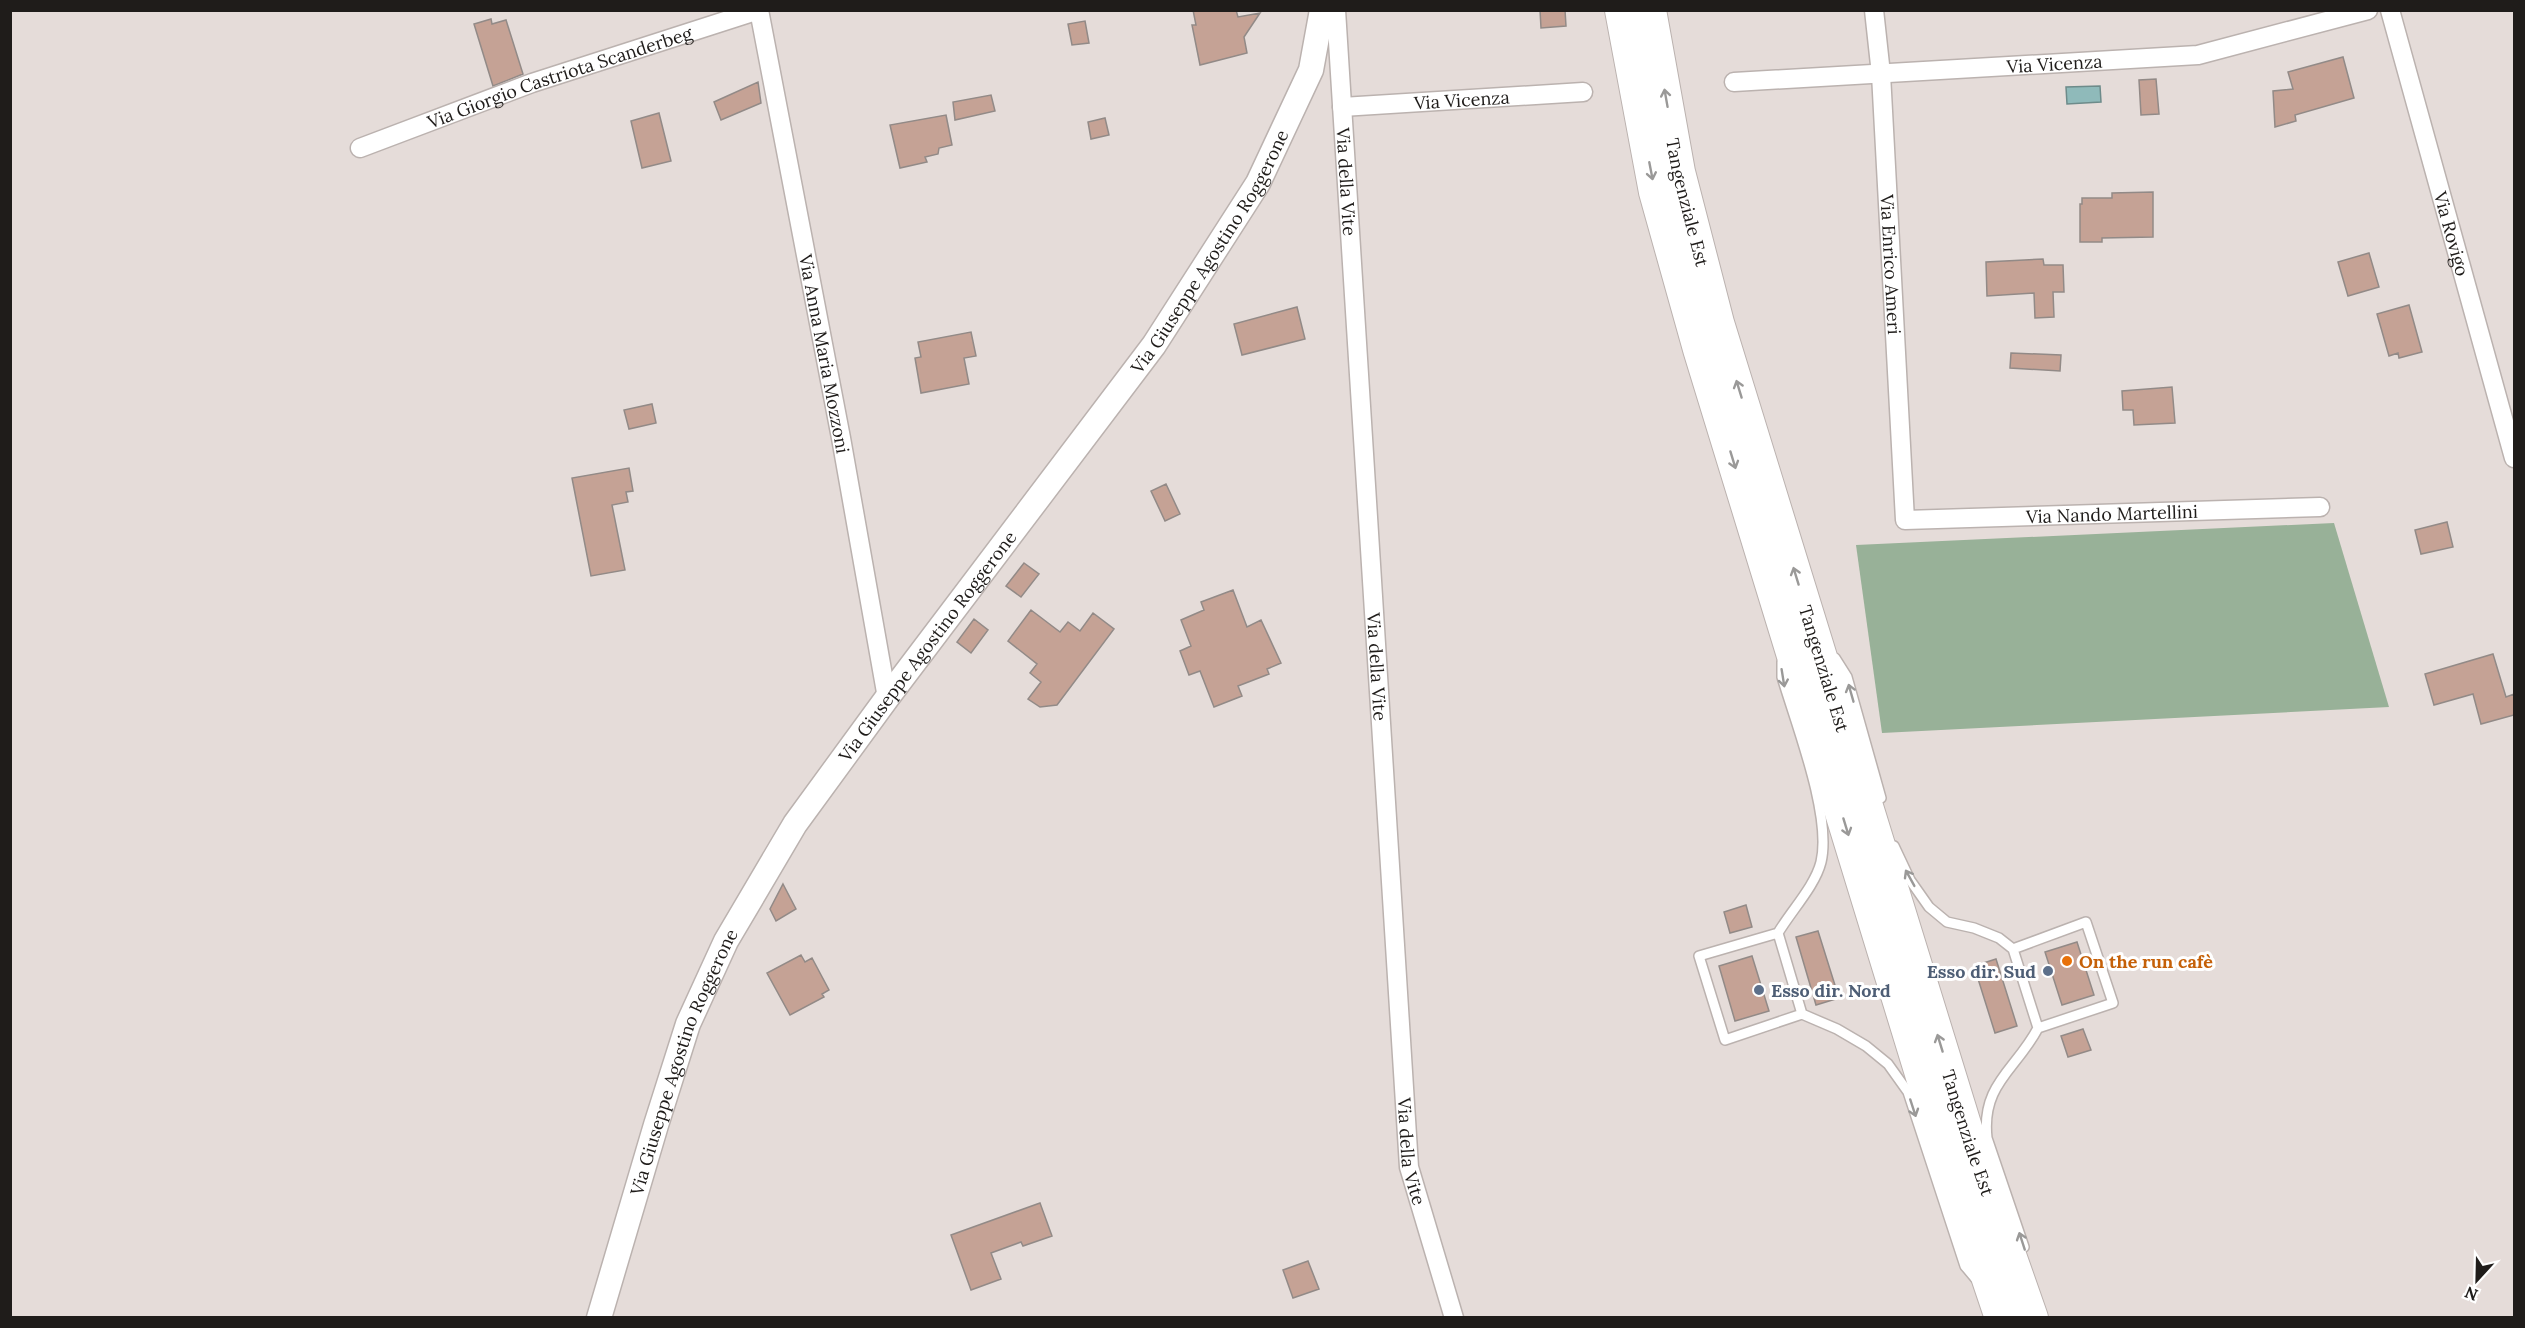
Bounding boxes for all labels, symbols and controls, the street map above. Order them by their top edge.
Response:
street label: Via Giorgio Castriota Scanderbeg [423,21,696,133]
street label: Via Vicenza [2005,49,2103,78]
street label: Via Vicenza [1412,85,1510,114]
one-way arrow [1660,89,1671,109]
street label: Via Giuseppe Agostino Roggerone [1125,125,1293,378]
street label: Via della Vite [1332,126,1362,237]
street label: Tangenziale Est [1662,136,1714,269]
one-way arrow [1646,161,1657,180]
street label: Via Rovigo [2429,188,2475,278]
street label: Via Enrico Ameri [1876,193,1906,335]
street label: Via Anna Maria Mozzoni [794,251,855,455]
one-way arrow [1733,380,1744,399]
one-way arrow [1729,450,1740,469]
street label: Via Nando Martellini [2025,499,2198,528]
street label: Via Giuseppe Agostino Roggerone [833,526,1021,767]
one-way arrow [1790,567,1801,586]
street label: Tangenziale Est [1794,602,1855,735]
street label: Via della Vite [1362,611,1392,722]
one-way arrow [1778,668,1789,688]
one-way arrow [1845,684,1856,703]
one-way arrow [1841,817,1852,836]
one-way arrow [1904,870,1916,887]
street label: Via Giuseppe Agostino Roggerone [624,924,743,1199]
place label: On the run cafè [2079,950,2213,973]
marker: On the run cafè [2060,954,2074,968]
place label: Esso dir. Sud [1927,960,2036,983]
marker: Esso dir. Sud [2041,964,2055,978]
place label: Esso dir. Nord [1771,979,1891,1002]
marker: Esso dir. Nord [1752,983,1766,997]
one-way arrow [1934,1034,1945,1053]
street label: Tangenziale Est [1937,1067,2000,1199]
street label: Via della Vite [1393,1096,1431,1208]
one-way arrow [1908,1098,1919,1117]
one-way arrow [2015,1232,2026,1251]
north arrow [2447,1250,2507,1310]
text: N [2462,1282,2481,1305]

